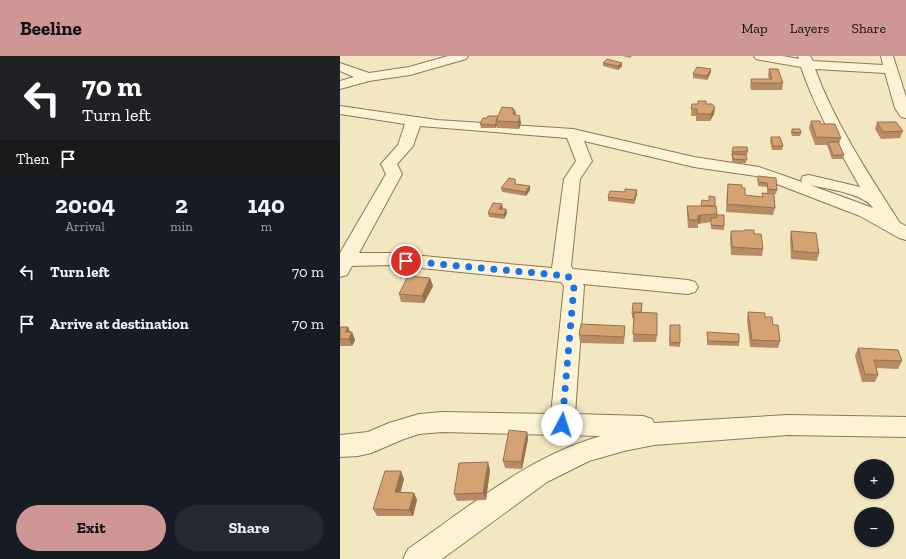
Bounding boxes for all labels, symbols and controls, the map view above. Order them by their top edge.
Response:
text: Beeline [20,17,82,40]
text: Map [741,20,768,37]
text: Layers [790,20,829,37]
text: Share [851,20,886,37]
text: 70 m [82,70,142,103]
icon: left [16,72,68,124]
text: Turn left [82,104,151,126]
icon: arrive [57,148,79,170]
text: Then [16,150,49,168]
text: 20:04 [55,190,115,219]
text: 2 [175,190,188,219]
text: 140 [248,190,285,219]
text: Arrival [66,219,105,234]
text: min [170,219,193,234]
text: m [261,219,272,234]
pin [389,244,423,278]
icon: arrive [395,250,417,272]
icon: left [16,261,38,283]
text: Turn left [50,263,110,281]
text: 70 m [292,263,324,281]
icon: arrive [16,313,38,335]
text: Arrive at destination [50,315,189,333]
text: 70 m [292,315,324,333]
position arrow [541,404,583,446]
map controls [854,459,894,547]
button: + [854,459,894,499]
button: Exit [16,505,166,551]
button: Share [174,505,324,551]
button: − [854,507,894,547]

